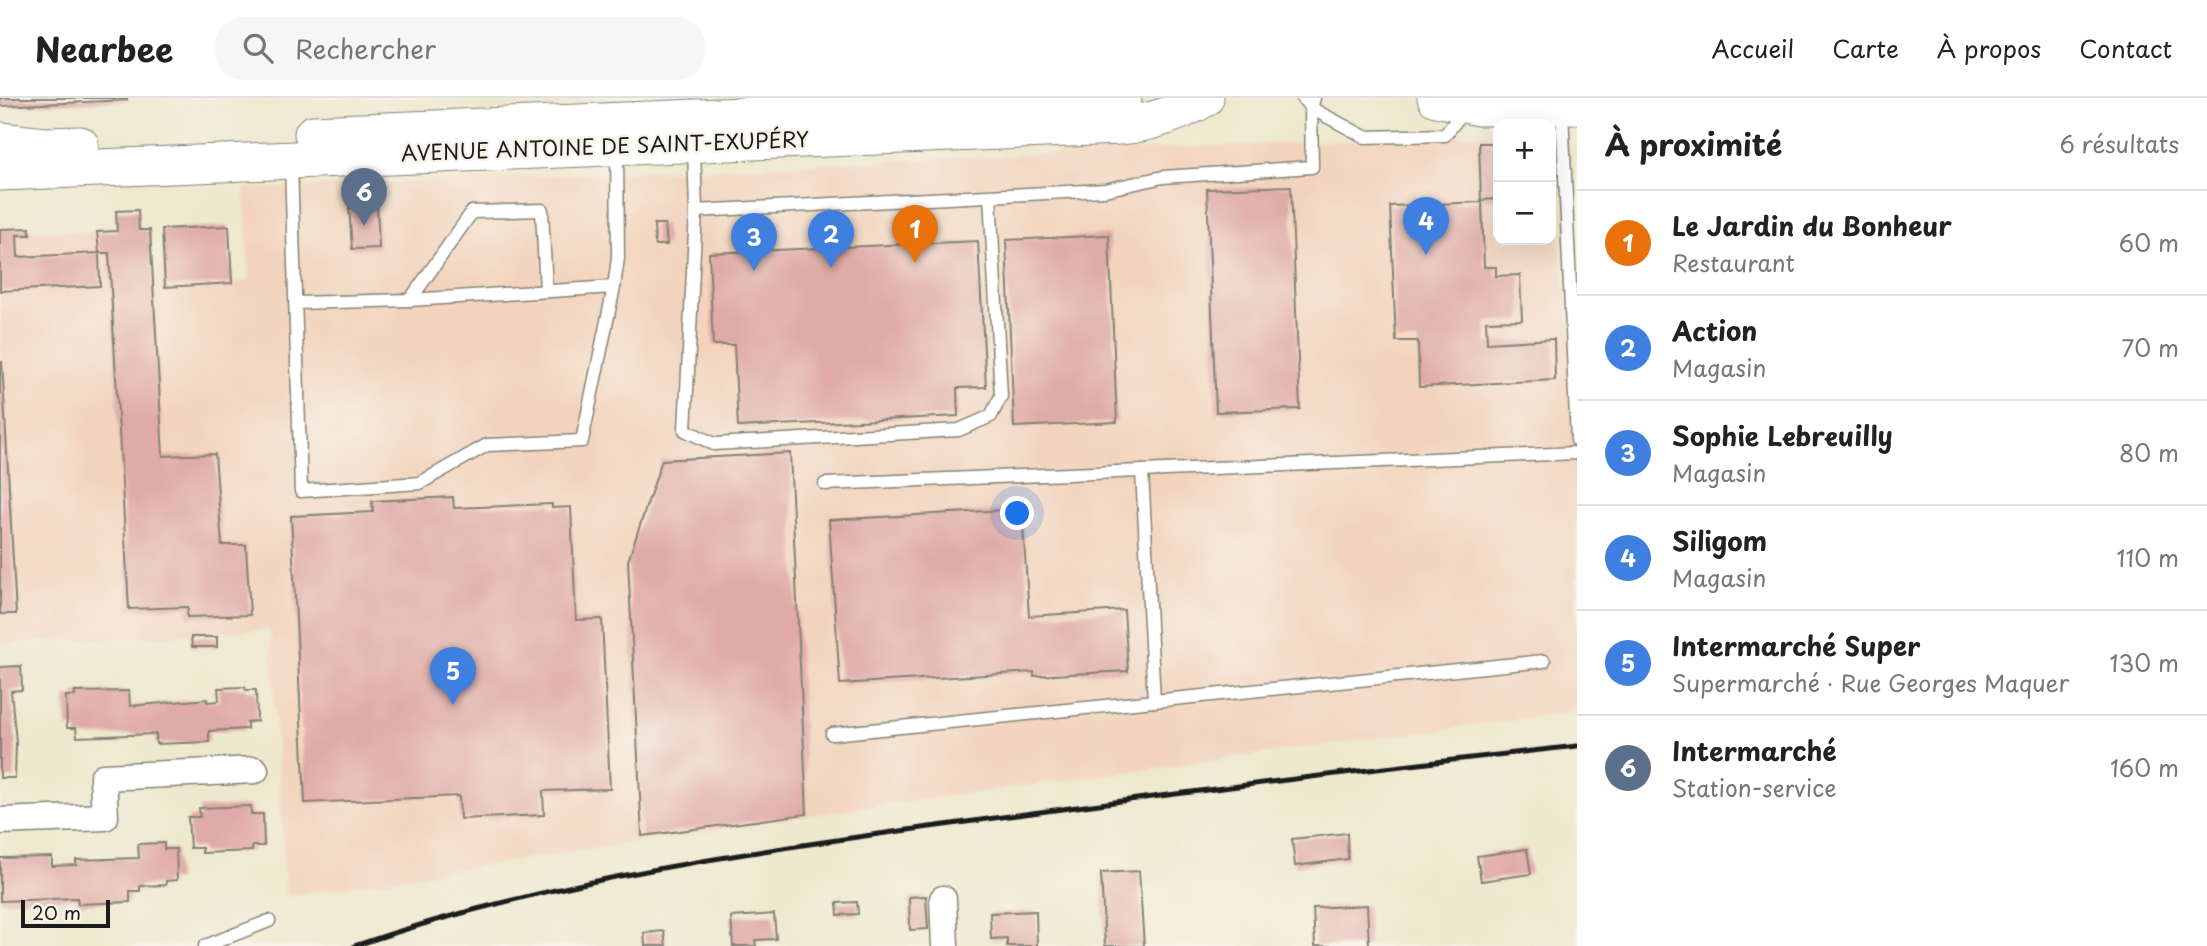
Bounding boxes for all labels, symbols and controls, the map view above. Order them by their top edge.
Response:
search box [215,17,705,80]
text: Nearbee [35,23,173,73]
icon: search [239,29,277,67]
text: Rechercher [295,29,436,68]
text: Accueil [1711,30,1794,66]
text: Carte [1832,30,1899,66]
text: À propos [1937,30,2041,66]
text: Contact [2079,30,2172,66]
map controls [1493,119,1556,245]
button: + [1493,119,1556,182]
text: À proximité [1605,121,1782,166]
street label: AVENUE ANTOINE DE SAINT-EXUPÉRY [400,122,810,168]
text: 6 résultats [2060,126,2179,161]
pin: 6 [341,168,387,226]
button: − [1493,182,1556,245]
pin: 4 [1403,197,1449,255]
pin: 1 [892,205,938,263]
text: Le Jardin du Bonheur [1672,206,1952,245]
pin: 2 [808,210,854,268]
pin: 3 [731,213,777,271]
text: 1 [1623,225,1634,260]
text: 60 m [2119,225,2179,260]
text: Restaurant [1672,245,1795,280]
text: Action [1672,311,1757,350]
text: 2 [1620,330,1636,365]
text: 70 m [2121,330,2179,365]
text: Magasin [1672,350,1766,385]
text: Sophie Lebreuilly [1672,416,1893,455]
text: 3 [1620,435,1636,470]
text: 80 m [2119,435,2179,470]
text: Magasin [1672,455,1766,490]
your location [1000,496,1034,530]
text: Siligom [1672,521,1767,560]
text: 4 [1620,540,1636,575]
text: 110 m [2117,540,2179,575]
text: Magasin [1672,560,1766,595]
text: Intermarché Super [1672,626,1920,665]
text: 5 [1621,645,1635,680]
text: 130 m [2109,645,2179,680]
pin: 5 [430,647,476,705]
text: Supermarché · Rue Georges Maquer [1672,665,2069,700]
text: Intermarché [1672,731,1837,770]
text: 6 [1620,750,1636,785]
text: 160 m [2110,750,2179,785]
text: Station-service [1672,770,1836,805]
scale bar [21,897,110,929]
text: 20 m [32,898,81,926]

